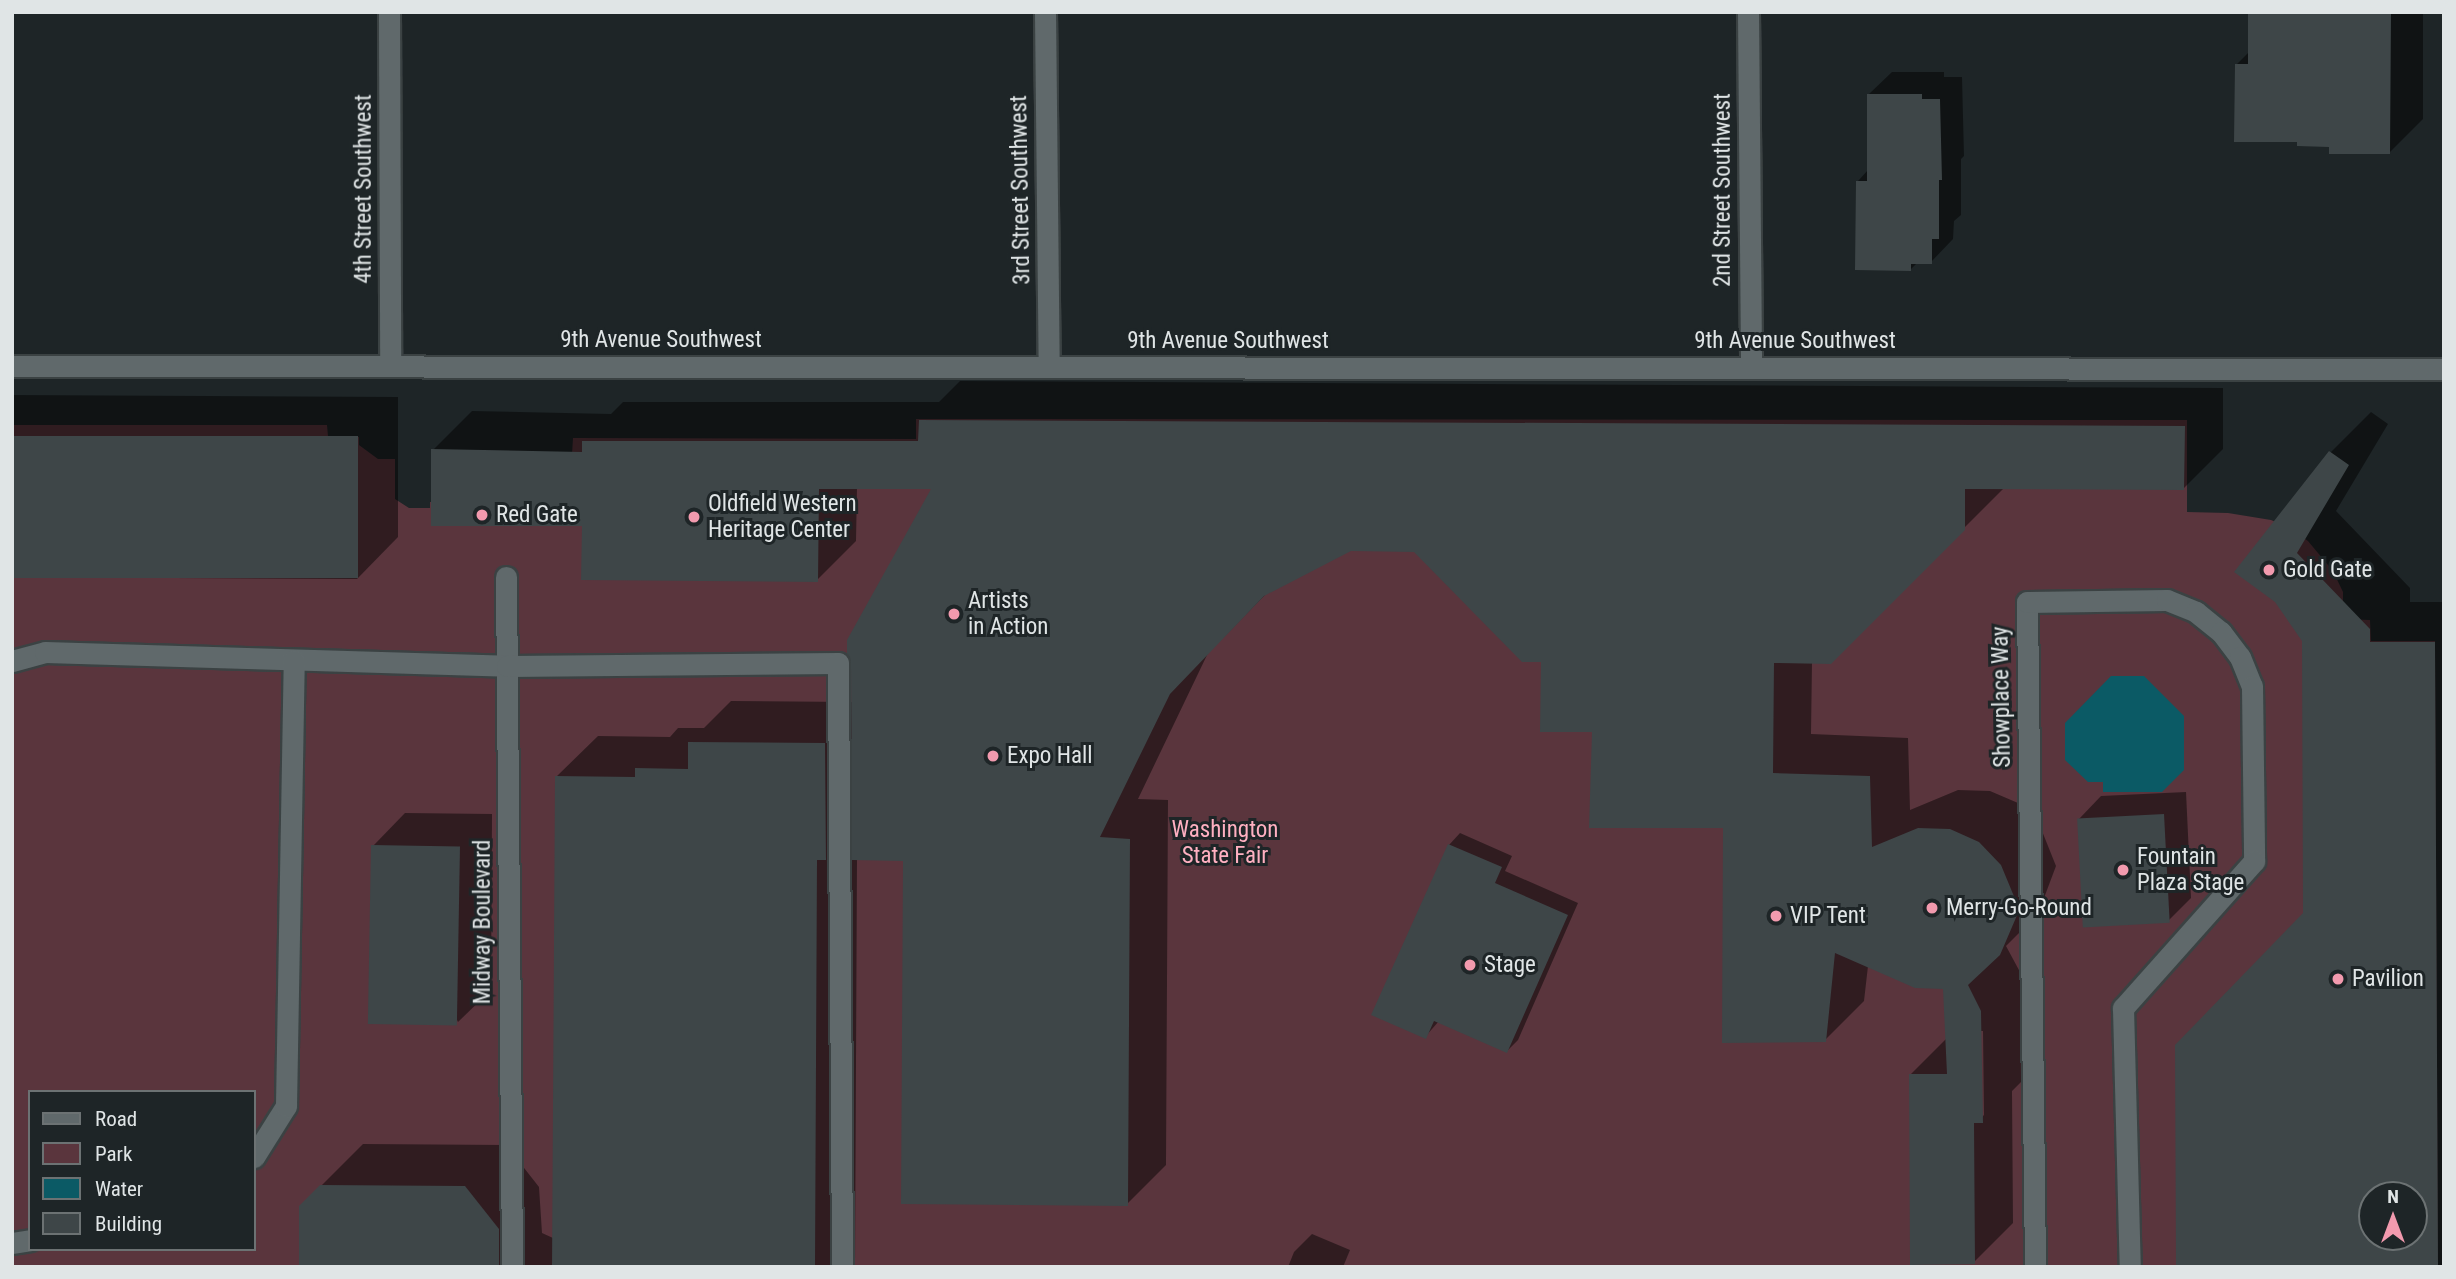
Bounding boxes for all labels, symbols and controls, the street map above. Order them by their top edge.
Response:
street label: 2nd Street Southwest [1709,93,1737,287]
street label: 4th Street Southwest [350,94,378,284]
street label: 3rd Street Southwest [1006,95,1036,285]
street label: 9th Avenue Southwest [560,326,762,354]
street label: 9th Avenue Southwest [1127,327,1329,355]
street label: 9th Avenue Southwest [1694,327,1896,355]
place label: Oldfield Western Heritage Center [708,490,857,544]
place label: Red Gate [496,501,578,529]
marker: Red Gate [474,507,490,523]
marker: Oldfield Western Heritage Center [686,509,702,525]
place label: Gold Gate [2283,556,2372,584]
marker: Gold Gate [2261,562,2277,578]
place label: Artists in Action [968,587,1048,641]
marker: Artists in Action [946,606,962,622]
street label: Showplace Way [1987,626,2017,768]
place label: Expo Hall [1007,742,1093,770]
marker: Expo Hall [985,748,1001,764]
park label: Washington State Fair [1172,816,1278,870]
street label: Midway Boulevard [469,840,497,1004]
place label: Fountain Plaza Stage [2137,843,2244,897]
marker: Fountain Plaza Stage [2115,862,2131,878]
place label: Merry-Go-Round [1946,894,2092,922]
marker: Merry-Go-Round [1924,900,1940,916]
place label: VIP Tent [1790,902,1866,930]
marker: VIP Tent [1768,908,1784,924]
place label: Stage [1484,951,1536,979]
marker: Stage [1462,957,1478,973]
place label: Pavilion [2352,965,2424,993]
marker: Pavilion [2330,971,2346,987]
legend [28,1090,256,1251]
text: Road [95,1107,137,1131]
text: Park [95,1142,132,1166]
text: Water [95,1177,143,1201]
north arrow [2358,1181,2428,1251]
text: N [2387,1185,2399,1208]
text: Building [95,1212,162,1236]

